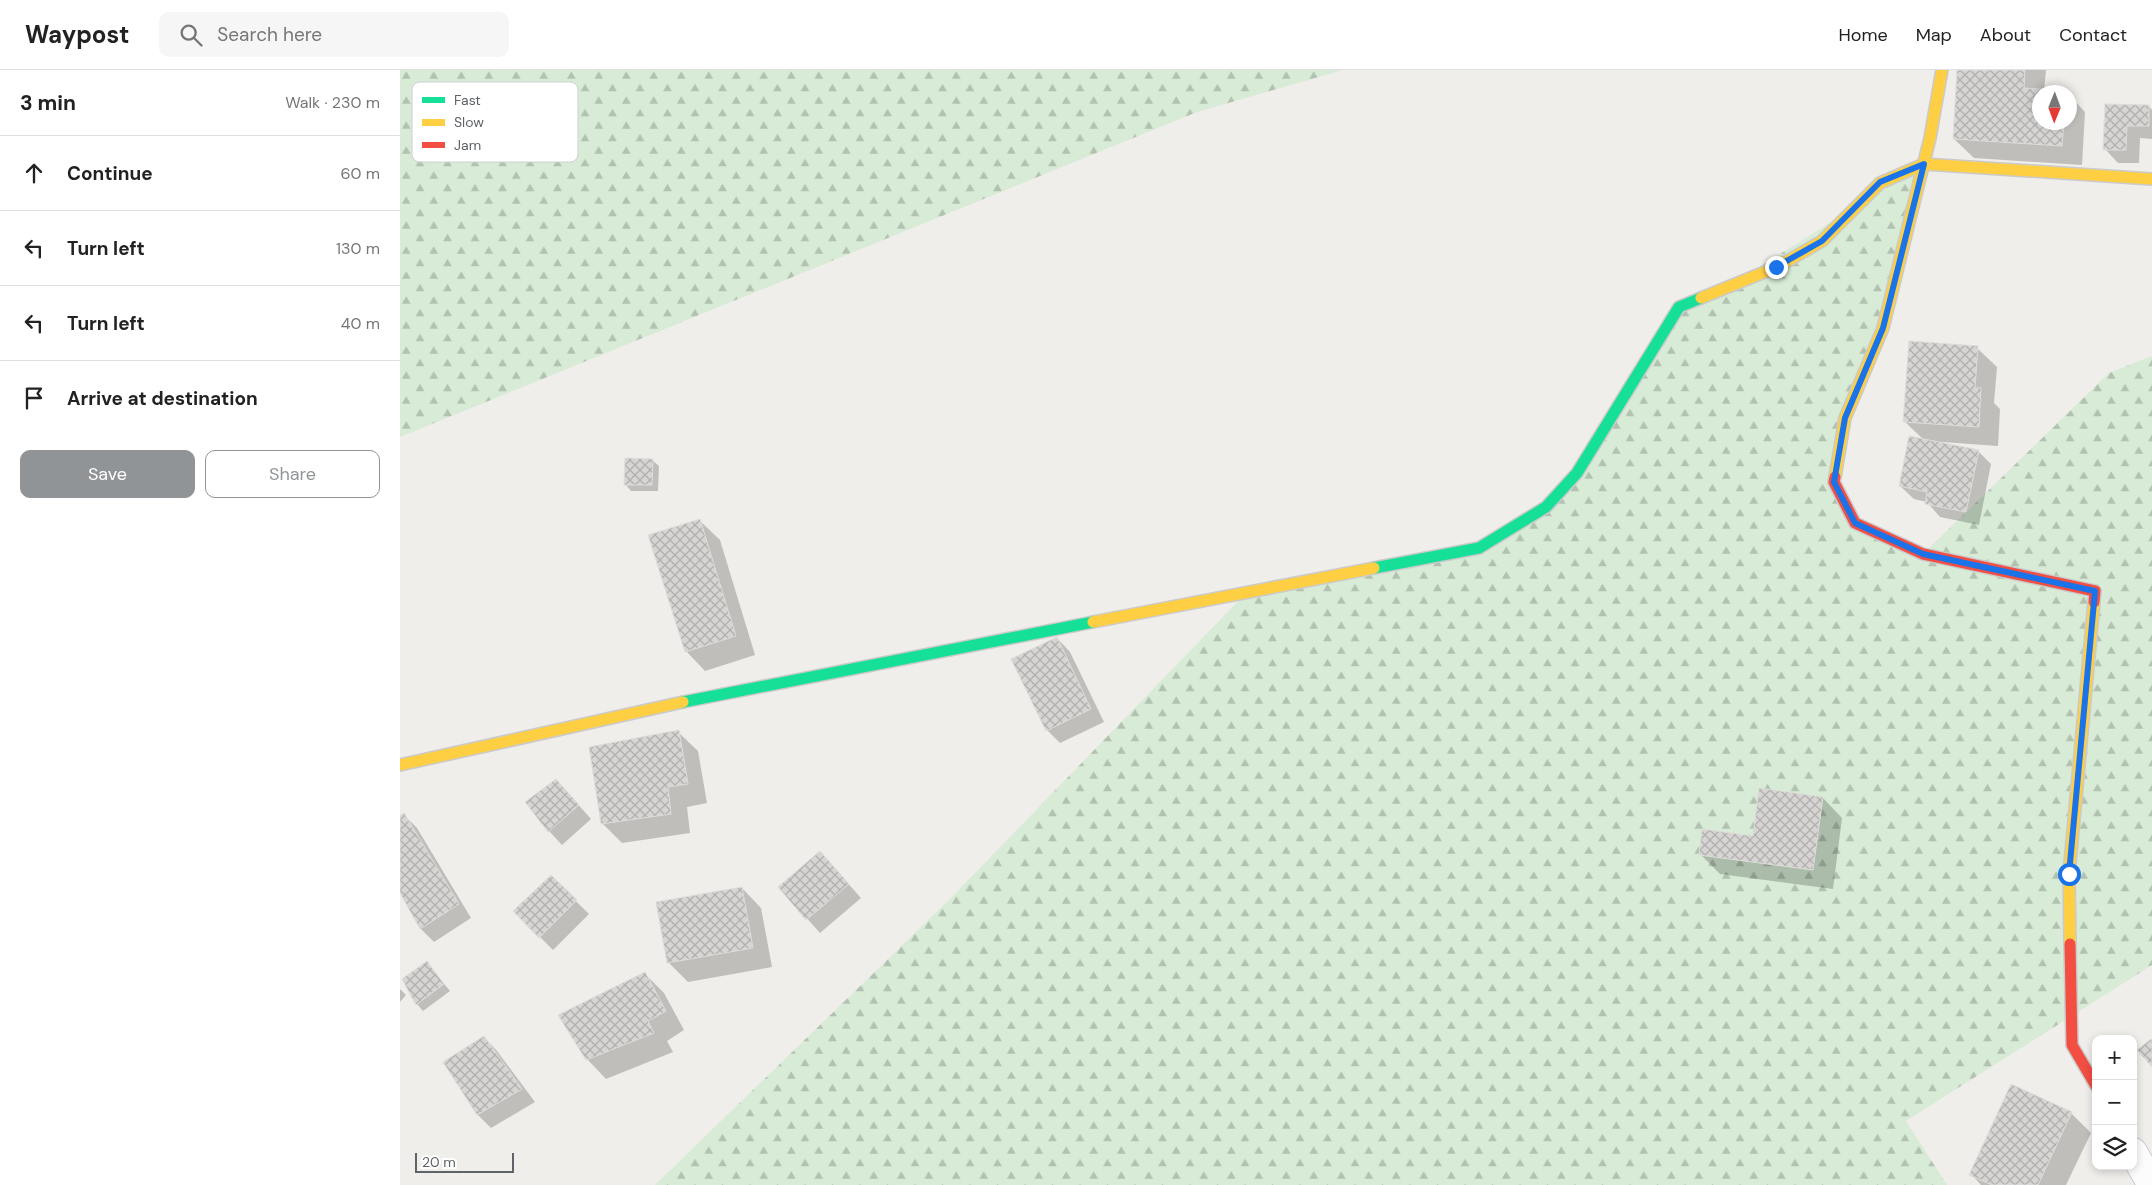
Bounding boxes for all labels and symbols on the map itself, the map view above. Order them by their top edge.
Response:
legend [412,82,578,162]
north arrow [2032,85,2077,130]
text: Fast [454,91,481,109]
text: Slow [454,113,484,131]
text: Jam [454,136,481,154]
route end [1765,256,1788,279]
route start [2058,863,2081,886]
scale bar [415,1150,514,1173]

